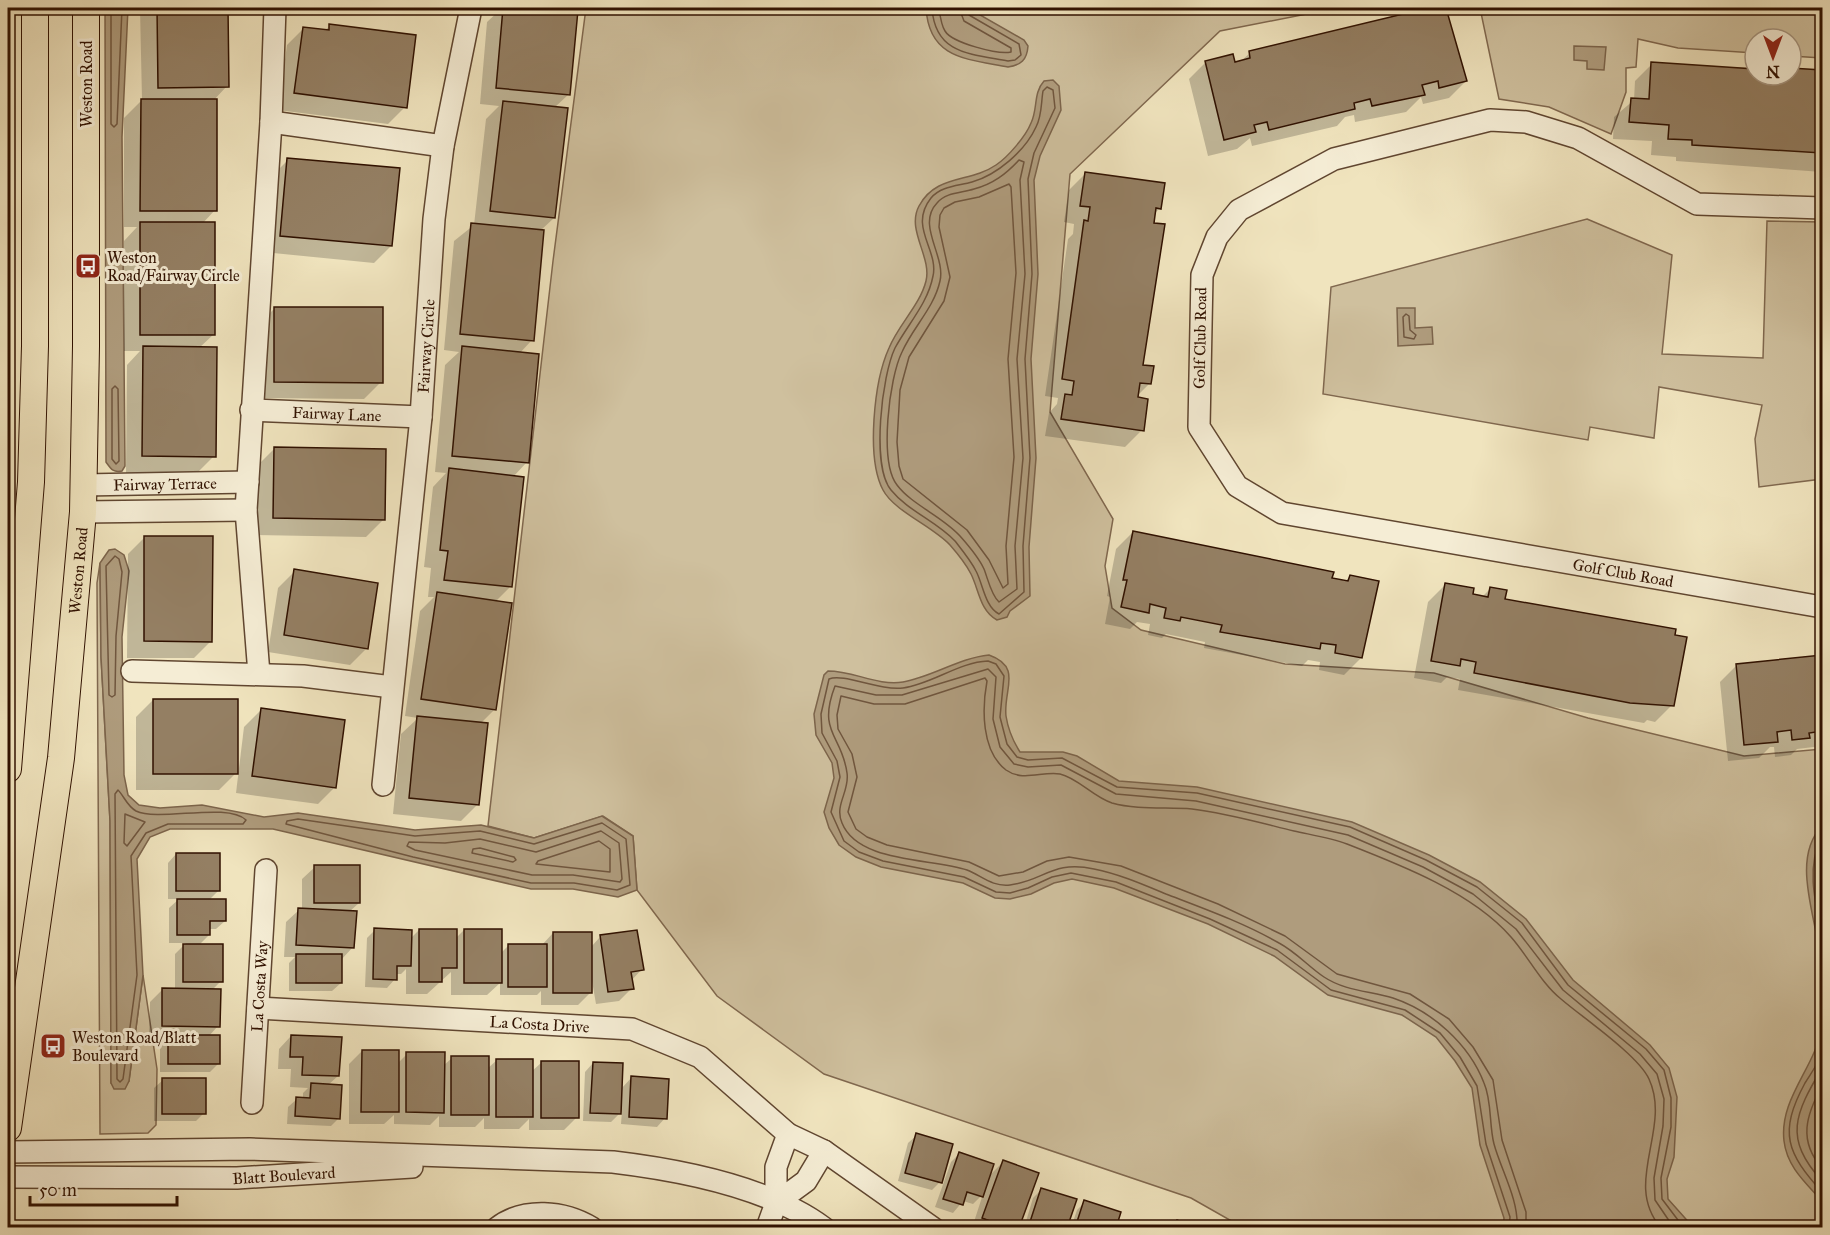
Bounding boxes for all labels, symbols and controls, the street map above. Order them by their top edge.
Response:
north arrow [1743,27,1803,87]
street label: Weston Road [77,40,96,128]
text: N [1766,62,1780,81]
place label: Weston Road/Fairway Circle [107,248,240,285]
bus stop icon: Weston Road/Fairway Circle [73,251,103,281]
street label: Golf Club Road [1190,287,1210,389]
street label: Fairway Circle [413,298,438,394]
street label: Fairway Lane [292,402,382,425]
street label: Fairway Terrace [113,473,217,494]
street label: Weston Road [64,526,91,615]
street label: Golf Club Road [1571,554,1675,591]
street label: La Costa Way [247,940,271,1032]
street label: La Costa Drive [489,1012,590,1036]
place label: Weston Road/Blatt Boulevard [72,1028,197,1065]
bus stop icon: Weston Road/Blatt Boulevard [38,1031,68,1061]
street label: Blatt Boulevard [232,1162,336,1188]
scale bar [30,1169,177,1207]
text: 50 m [39,1179,77,1201]

